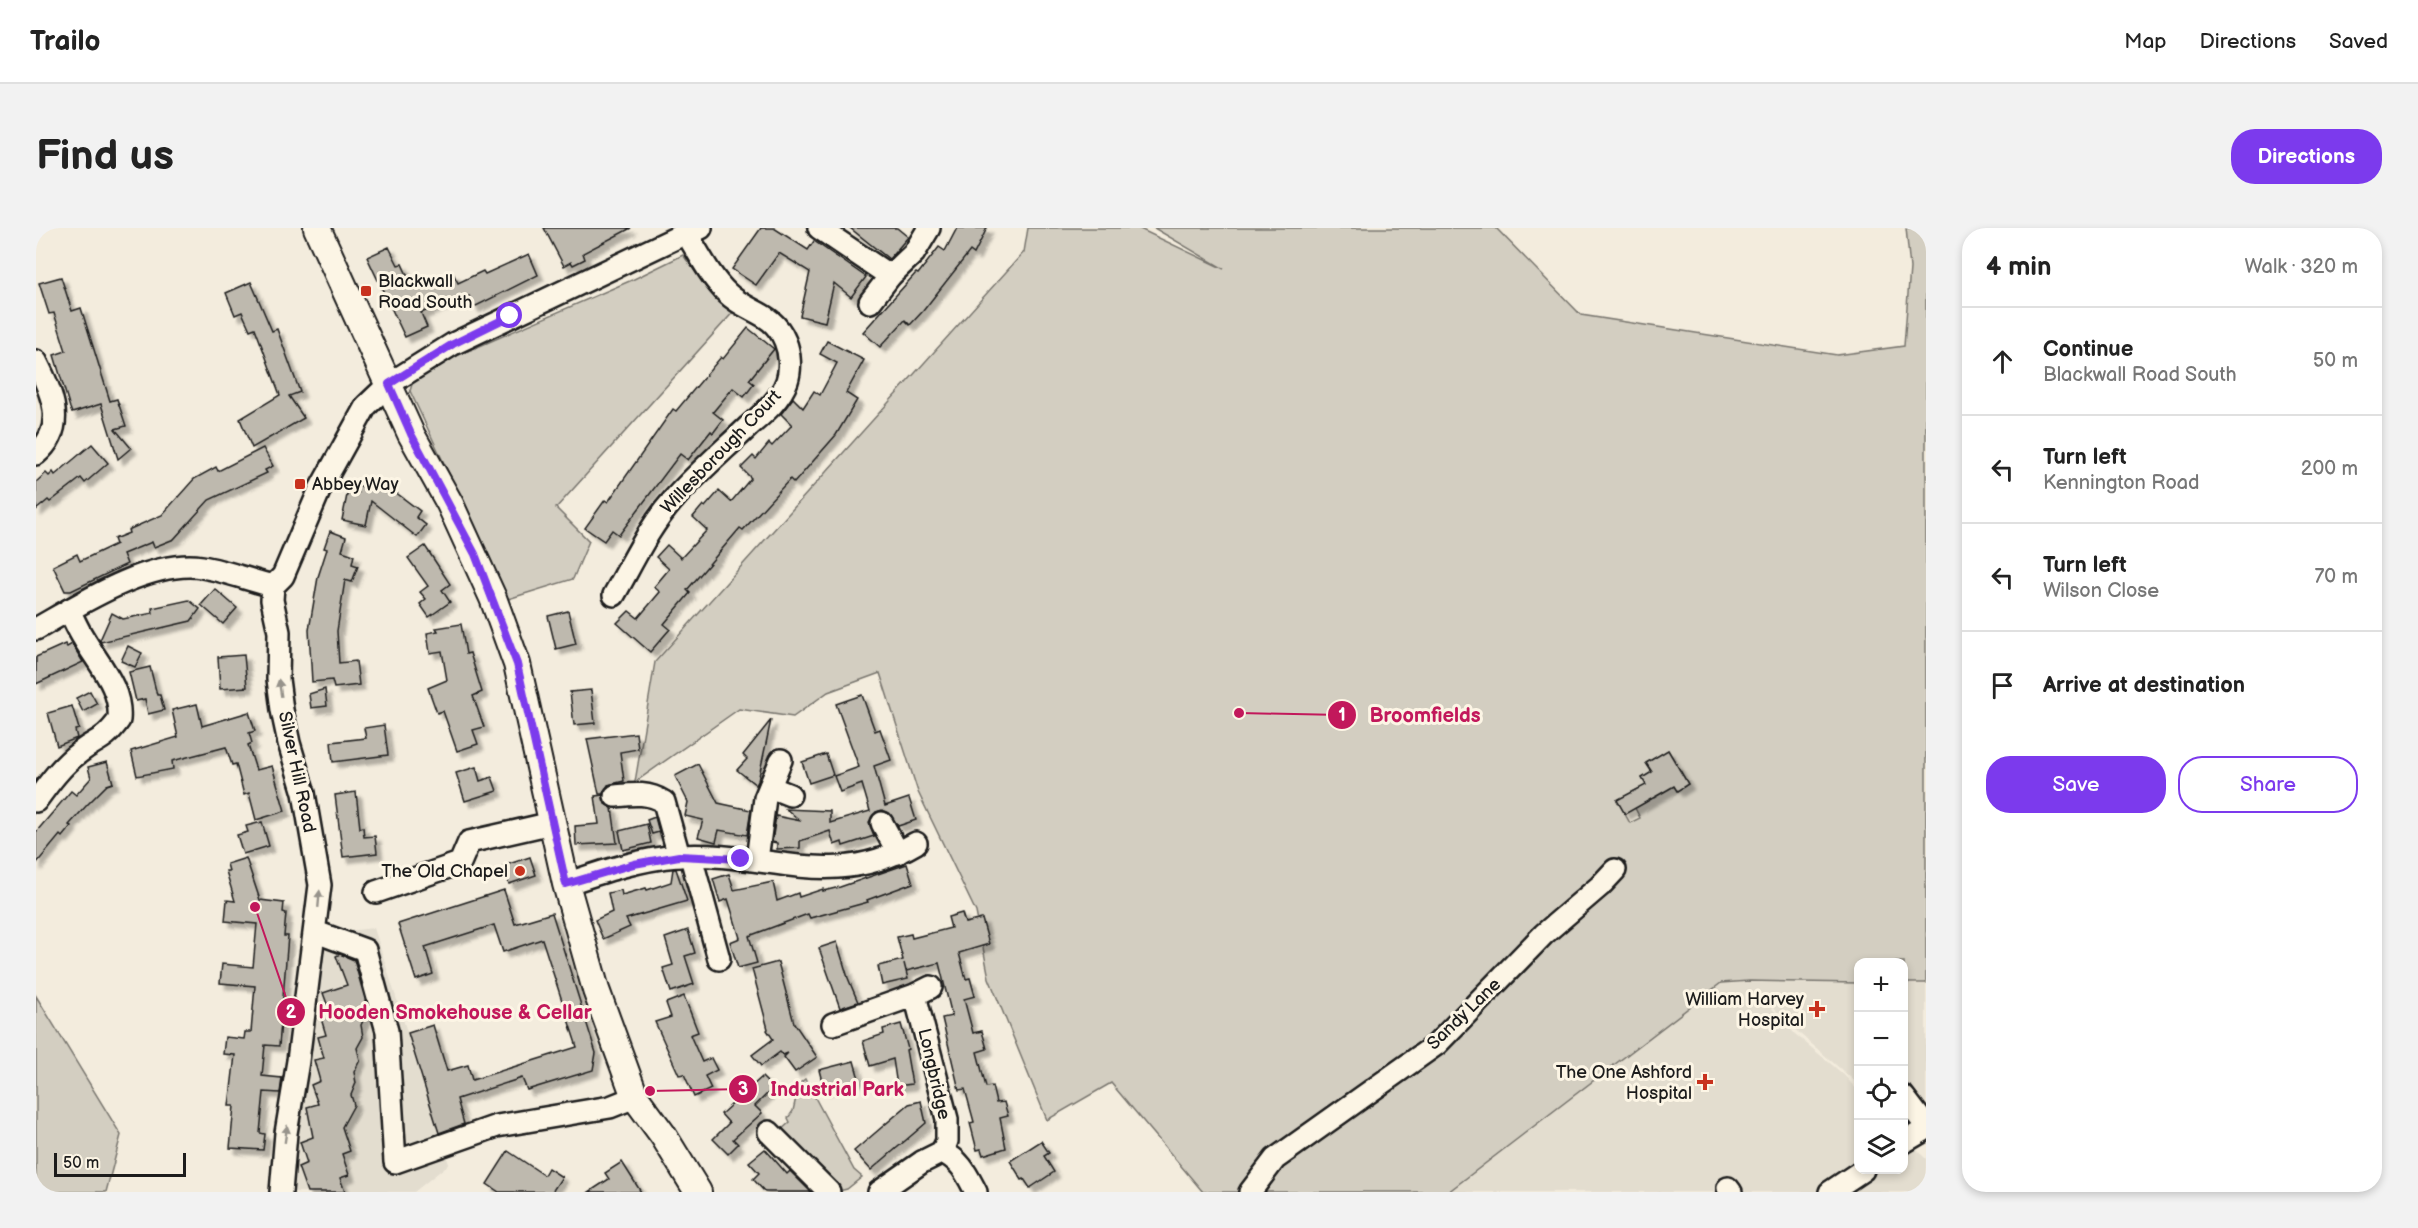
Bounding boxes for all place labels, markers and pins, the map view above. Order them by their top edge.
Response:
place label: Blackwall Road South [378,271,473,313]
marker: Blackwall Road South [359,284,373,298]
place label: Abbey Way [312,474,399,495]
marker: Abbey Way [293,477,307,491]
callout: Broomfields [1327,696,1492,734]
place label: The Old Chapel [381,861,508,882]
marker: The Old Chapel [513,864,527,878]
place label: William Harvey Hospital [1685,989,1805,1031]
callout: Hooden Smokehouse & Cellar [276,993,604,1031]
marker: William Harvey Hospital [1808,1000,1826,1018]
place label: The One Ashford Hospital [1556,1062,1692,1104]
callout: Industrial Park [728,1070,916,1108]
marker: The One Ashford Hospital [1696,1073,1714,1091]

